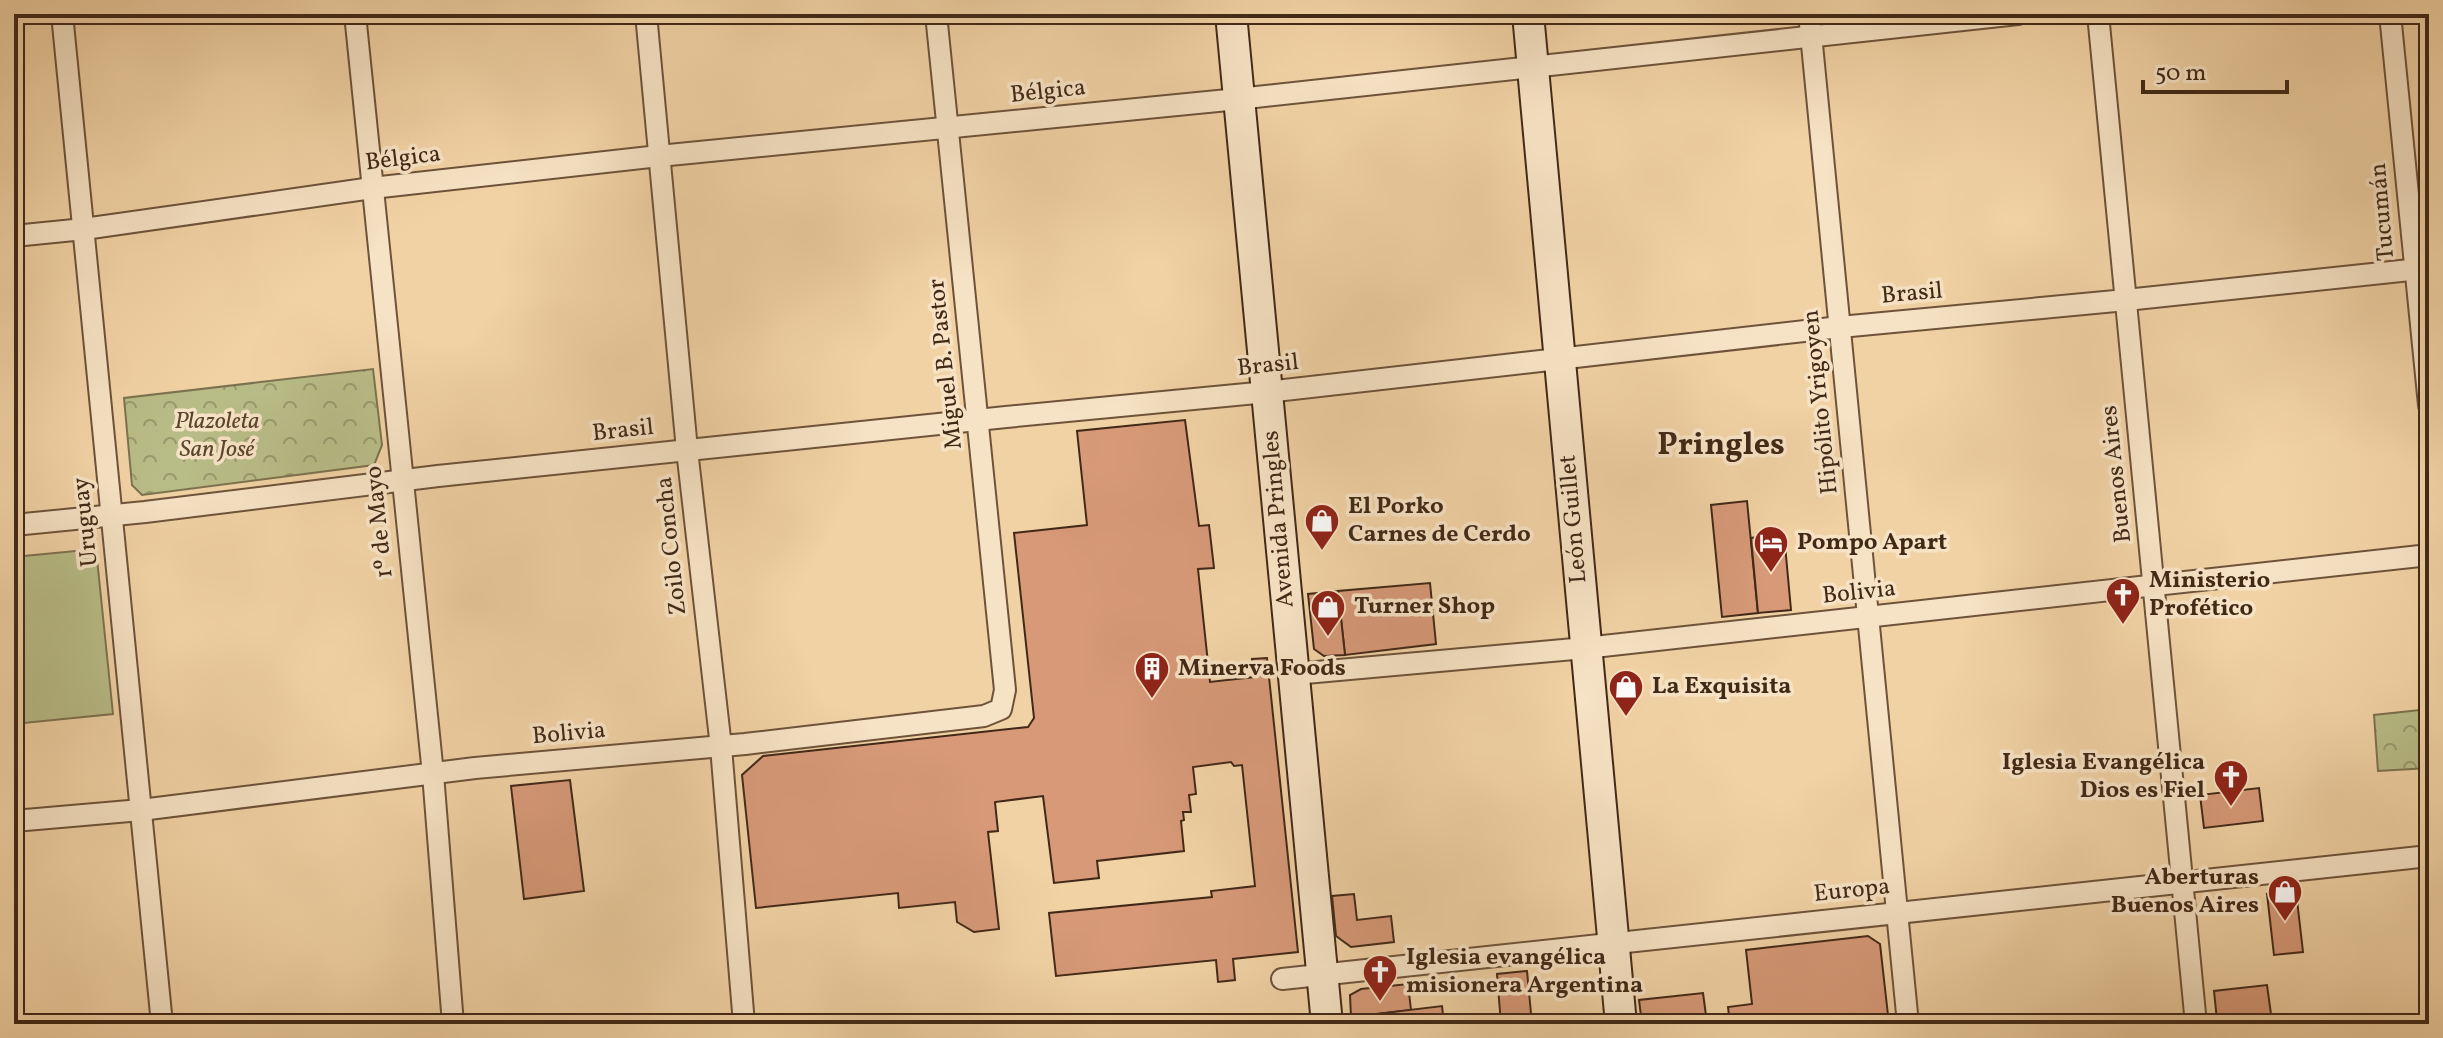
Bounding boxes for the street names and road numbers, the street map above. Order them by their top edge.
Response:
street label: Bélgica [1009,71,1087,113]
street label: Bélgica [363,138,443,180]
street label: Tucumán [2362,162,2404,262]
street label: Brasil [1880,274,1944,314]
street label: Miguel B. Pastor [920,277,972,451]
street label: Hipólito Yrigoyen [1794,308,1848,496]
street label: Brasil [1236,346,1300,386]
street label: Buenos Aires [2093,404,2141,544]
street label: Brasil [591,411,655,451]
street label: Avenida Pringles [1254,429,1304,609]
street label: León Guillet [1551,453,1597,585]
street label: 1º de Mayo [357,464,403,580]
street label: Zoilo Concha [648,475,696,617]
street label: Uruguay [64,476,108,568]
street label: Bolivia [1821,572,1897,614]
street label: Bolivia [531,714,607,754]
street label: Europa [1812,870,1892,912]

